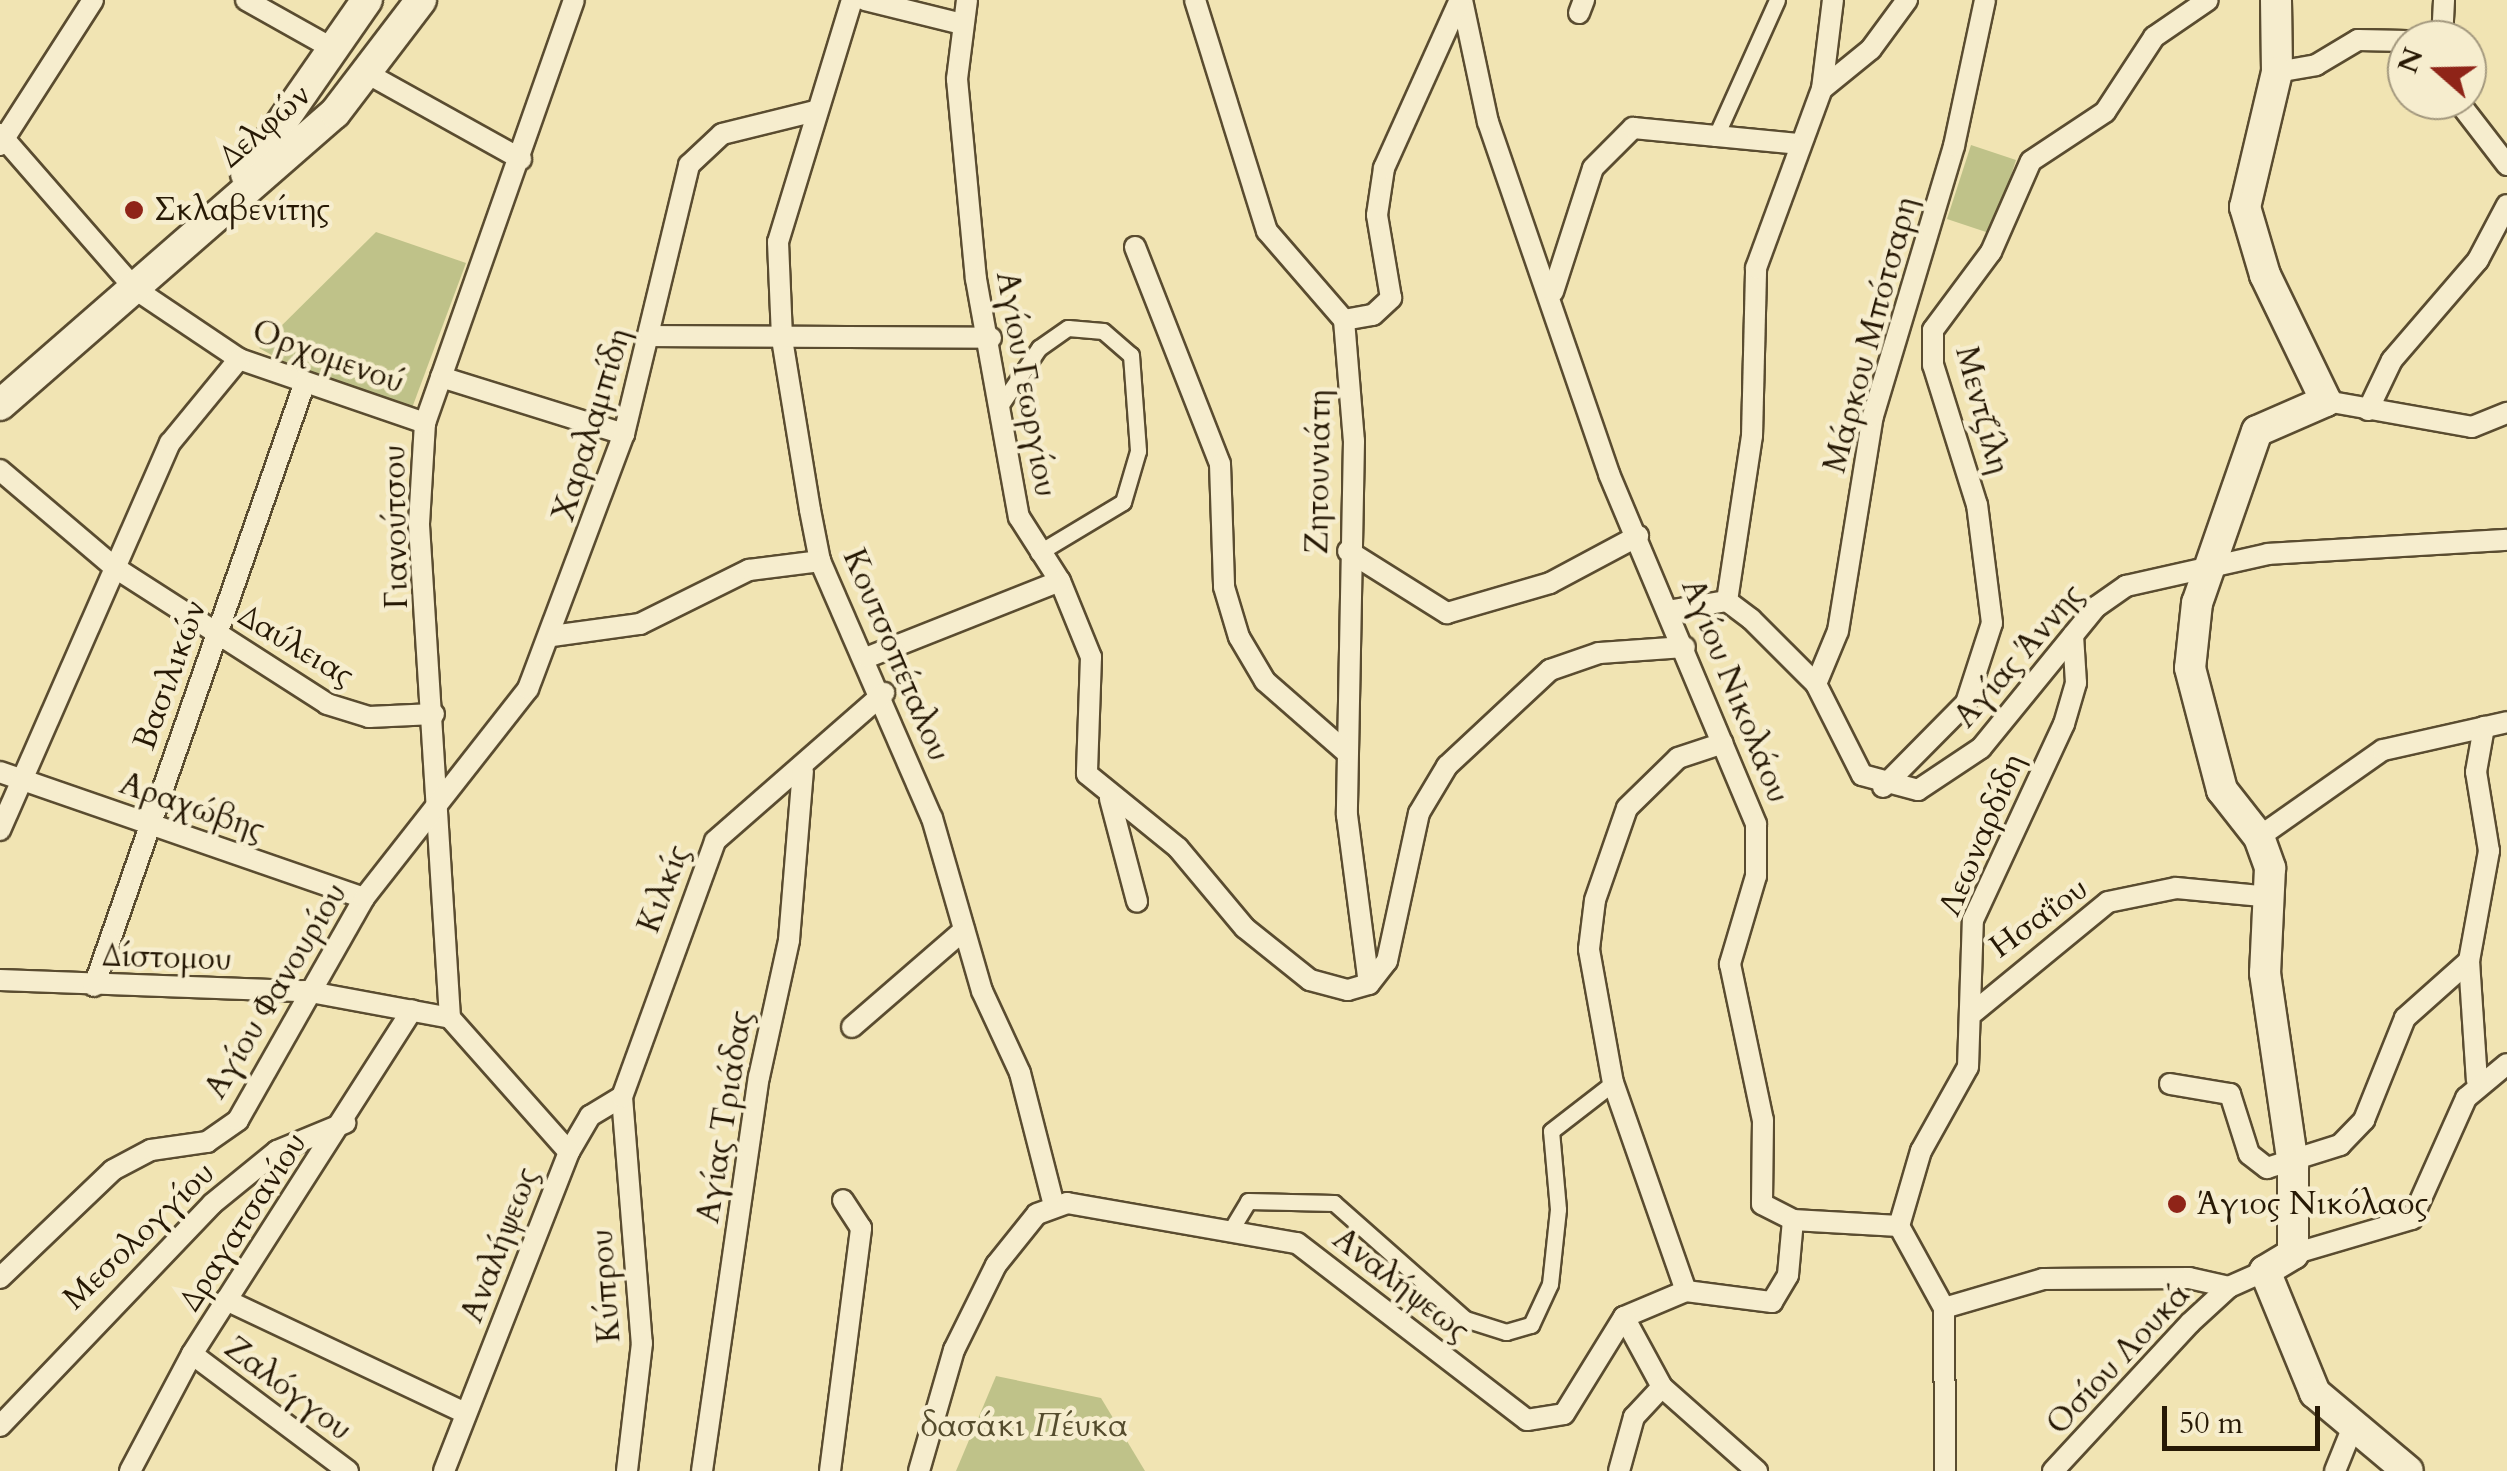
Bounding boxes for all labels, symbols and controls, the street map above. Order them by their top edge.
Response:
north arrow [2387,20,2487,120]
text: N [2389,43,2433,78]
street label: Δελφών [211,76,319,176]
place label: Σκλαβενίτης [154,191,330,229]
street label: Μάρκου Μπότσαρη [1816,193,1926,477]
marker: Σκλαβενίτης [123,199,145,221]
street label: Αγίου Γεωργίου [987,268,1065,500]
street label: Ορχομενού [247,312,409,402]
street label: Χαραλαμπίδη [545,324,639,526]
street label: Μεντζίλη [1947,342,2017,478]
street label: Ζητουνιάτη [1298,389,1340,555]
street label: Γιανούτσου [375,445,417,609]
street label: Κουτσοπέταλου [834,543,958,767]
street label: Αγίου Νικολάου [1673,574,1797,808]
street label: Αγίας Άννης [1946,576,2092,736]
street label: Βασιλικών [125,595,215,755]
street label: Δαύλειας [231,597,361,695]
street label: Λεωναρδίδη [1931,748,2033,922]
street label: Αραχώβης [115,764,269,850]
street label: Κιλκίς [630,840,698,938]
street label: Ησαΐου [1982,870,2096,966]
street label: Αγίου Φανουρίου [197,876,355,1106]
street label: Δίστομου [102,937,232,979]
street label: Αγίας Τριάδας [689,1008,761,1226]
street label: Δραγατσανίου [171,1126,315,1318]
street label: Μεσολογγίου [55,1154,223,1318]
street label: Αναλήψεως [453,1162,547,1328]
place label: Άγιος Νικόλαος [2197,1185,2428,1223]
marker: Άγιος Νικόλαος [2166,1193,2188,1215]
street label: Αναλήψεως [1325,1220,1477,1350]
street label: Κύπρου [583,1228,629,1344]
street label: Οσίου Λουκά [2039,1275,2199,1443]
street label: Ζαλόγγου [217,1329,359,1449]
scale bar [2167,1386,2324,1448]
text: 50 m [2179,1403,2243,1444]
park label: δασάκι Πέυκα [920,1407,1128,1445]

